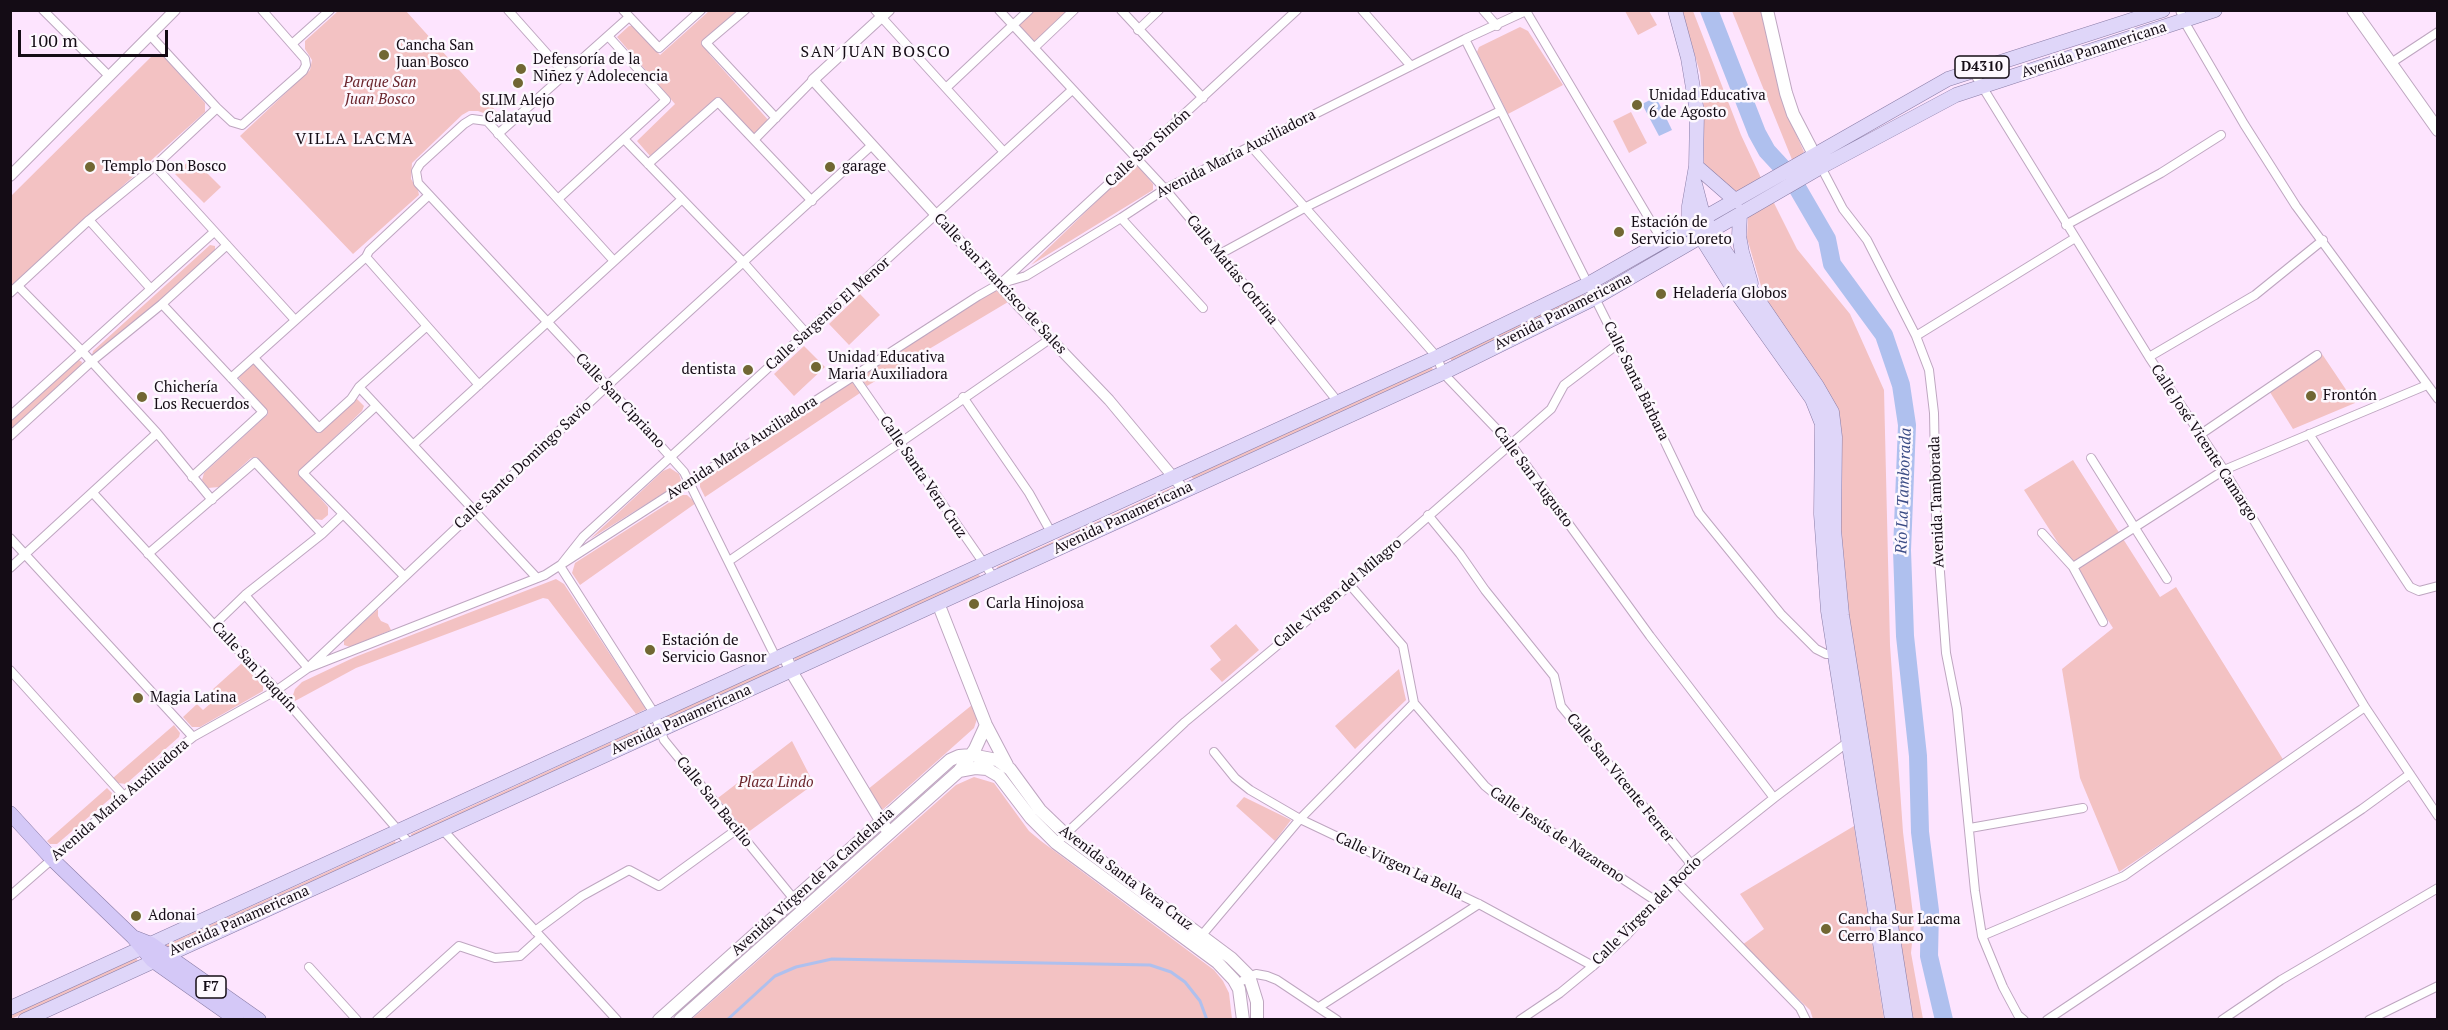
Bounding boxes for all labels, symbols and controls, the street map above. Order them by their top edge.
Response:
scale bar [21,18,171,56]
street label: Avenida Panamericana [2019,18,2169,82]
text: 100 m [29,28,78,52]
place label: Cancha San Juan Bosco [396,37,474,72]
district label: SAN JUAN BOSCO [801,42,951,62]
marker: Cancha San Juan Bosco [377,48,391,62]
place label: Defensoría de la Niñez y Adolecencia [533,51,668,86]
road number: D4310 [1955,56,2009,78]
marker: Defensoría de la Niñez y Adolecencia [514,62,528,76]
park label: Parque San Juan Bosco [344,74,416,109]
marker: SLIM Alejo Calatayud [511,76,525,90]
place label: Unidad Educativa 6 de Agosto [1649,87,1766,122]
place label: SLIM Alejo Calatayud [481,92,555,127]
marker: Unidad Educativa 6 de Agosto [1630,98,1644,112]
street label: Calle San Simón [1102,105,1194,191]
street label: Avenida María Auxiliadora [1153,106,1319,202]
district label: VILLA LACMA [295,129,415,149]
place label: Templo Don Bosco [102,158,226,176]
place label: garage [842,158,886,176]
marker: Templo Don Bosco [83,160,97,174]
marker: garage [823,160,837,174]
street label: Calle San Francisco de Sales [930,210,1070,358]
street label: Calle Matías Cotrina [1182,212,1282,328]
place label: Estación de Servicio Loreto [1631,214,1732,249]
marker: Estación de Servicio Loreto [1612,225,1626,239]
street label: Calle Sargento El Menor [762,253,894,375]
street label: Avenida Panamericana [1491,270,1635,354]
place label: Heladería Globos [1673,285,1787,303]
marker: Heladería Globos [1654,287,1668,301]
street label: Calle Santa Bárbara [1599,318,1673,444]
place label: Unidad Educativa Maria Auxiliadora [828,349,948,384]
street label: Calle San Cipriano [571,350,669,452]
marker: Unidad Educativa Maria Auxiliadora [809,360,823,374]
place label: dentista [682,361,736,379]
street label: Calle José Vicente Camargo [2147,361,2261,525]
marker: dentista [741,363,755,377]
place label: Chichería Los Recuerdos [154,379,250,414]
place label: Frontón [2323,387,2377,405]
marker: Frontón [2304,389,2318,403]
marker: Chichería Los Recuerdos [135,390,149,404]
street label: Avenida María Auxiliadora [663,392,821,504]
street label: Calle Santo Domingo Savio [451,397,595,533]
street label: Calle Santa Vera Cruz [875,412,971,542]
street label: Calle San Augusto [1489,423,1577,531]
water label: Río La Tamborada [1892,427,1916,555]
street label: Avenida Tamborada [1926,436,1948,568]
street label: Avenida Panamericana [1050,478,1196,558]
street label: Calle Virgen del Milagro [1270,534,1406,652]
place label: Carla Hinojosa [986,595,1084,613]
marker: Carla Hinojosa [967,597,981,611]
street label: Calle San Joaquín [208,618,300,716]
place label: Estación de Servicio Gasnor [662,632,767,667]
marker: Estación de Servicio Gasnor [643,643,657,657]
street label: Avenida Panamericana [608,681,754,759]
place label: Magia Latina [150,689,237,707]
marker: Magia Latina [131,691,145,705]
street label: Calle San Vicente Ferrer [1562,710,1678,846]
street label: Avenida María Auxiliadora [47,735,193,865]
street label: Calle San Bacilio [672,753,756,851]
park label: Plaza Lindo [738,774,814,792]
street label: Calle Jesús de Nazareno [1486,783,1628,887]
street label: Avenida Virgen de la Candelaria [728,804,898,960]
street label: Avenida Santa Vera Cruz [1055,822,1197,934]
street label: Calle Virgen La Bella [1332,829,1466,903]
street label: Calle Virgen del Rocío [1589,853,1705,969]
street label: Avenida Panamericana [166,882,312,960]
place label: Adonai [148,907,196,925]
marker: Adonai [129,909,143,923]
place label: Cancha Sur Lacma Cerro Blanco [1838,911,1961,946]
marker: Cancha Sur Lacma Cerro Blanco [1819,922,1833,936]
road number: F7 [196,976,226,998]

